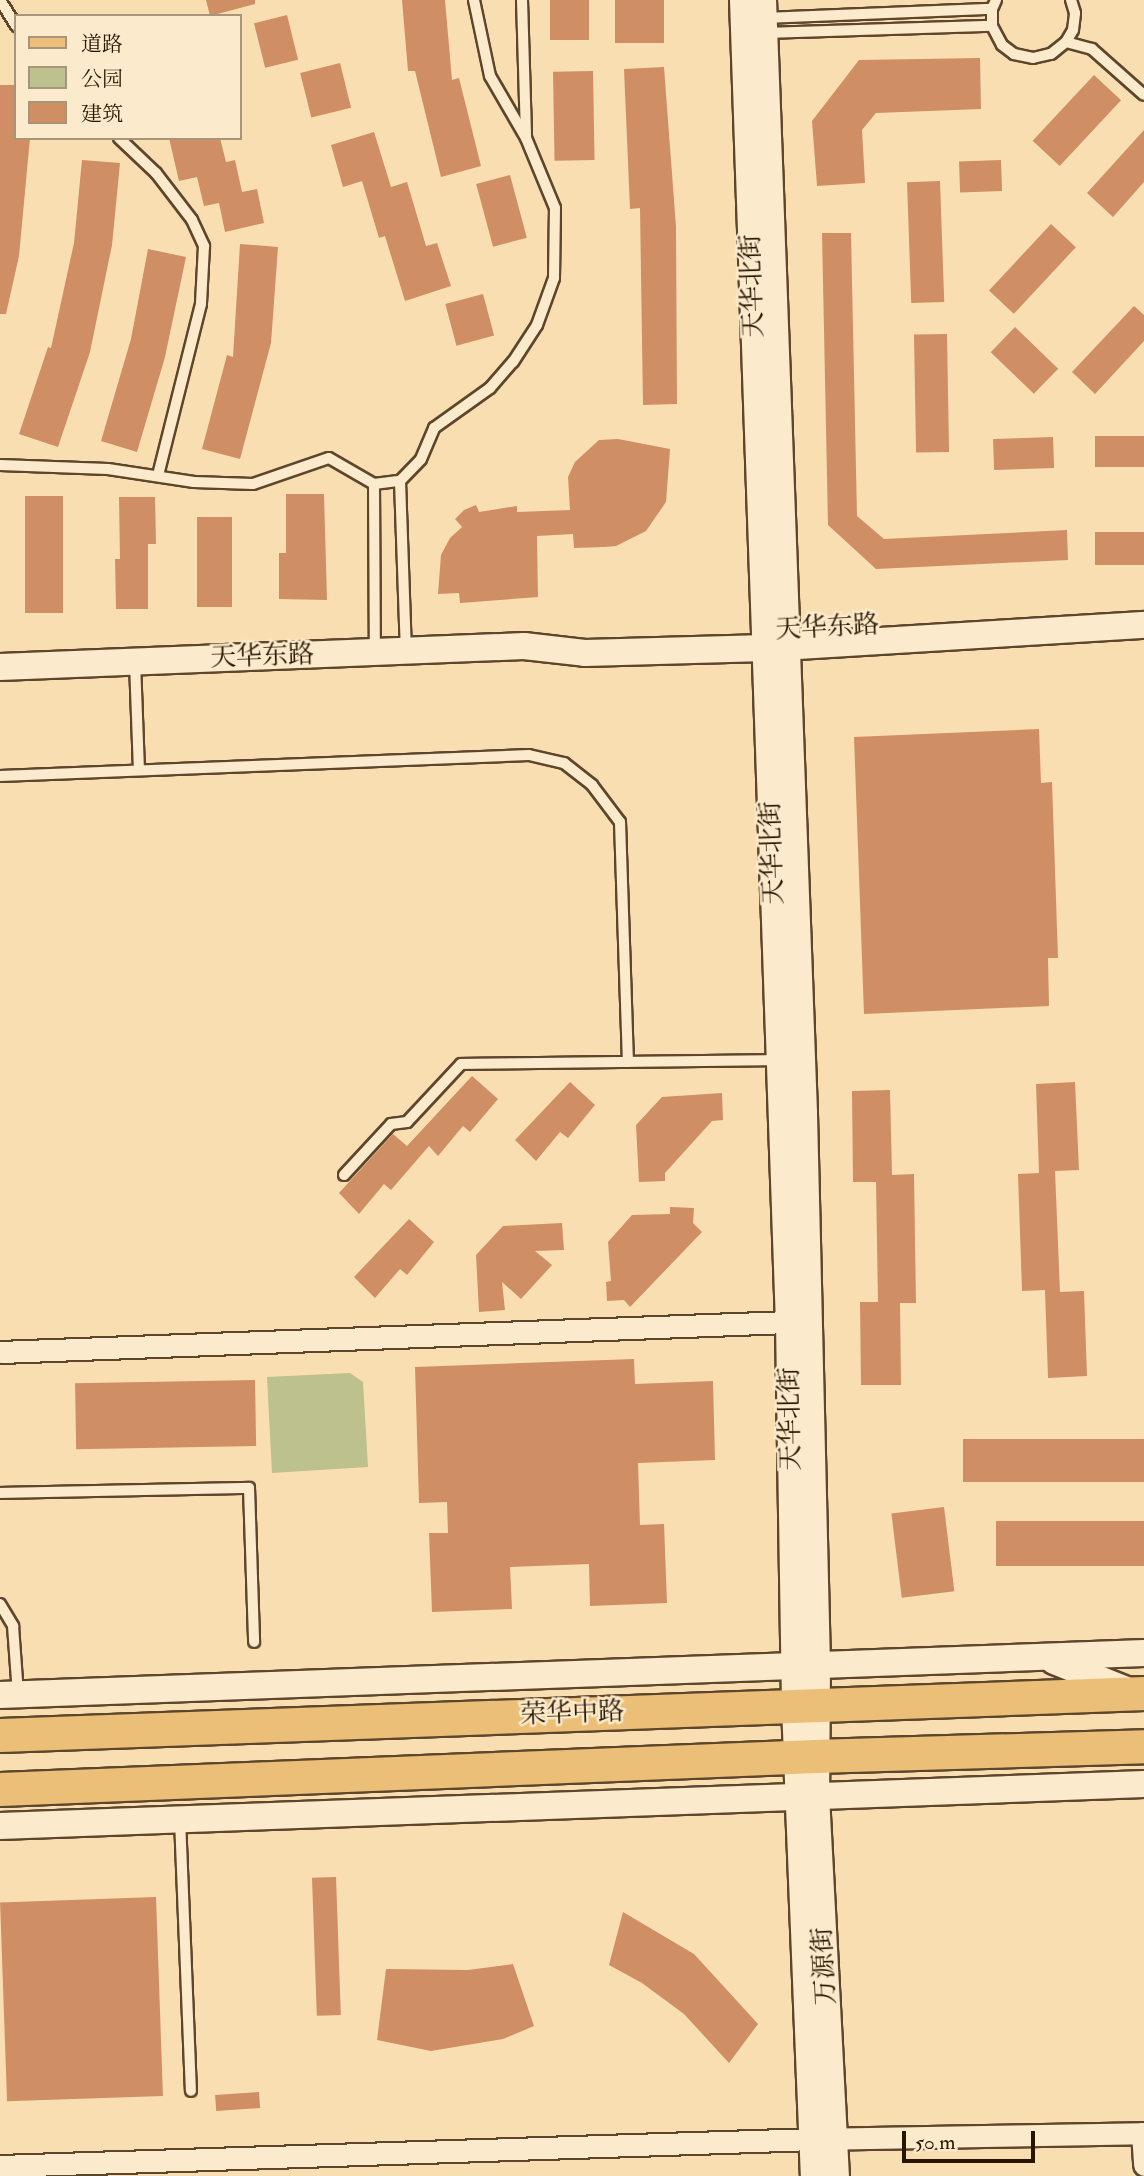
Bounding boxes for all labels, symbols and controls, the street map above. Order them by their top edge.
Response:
legend [14,14,242,140]
text: 道路 [81,31,123,58]
text: 公园 [81,66,123,93]
text: 建筑 [81,101,123,128]
street label: 天华北街 [736,233,770,339]
street label: 天华东路 [774,610,880,646]
street label: 天华东路 [209,640,315,674]
street label: 天华北街 [756,800,790,906]
street label: 天华北街 [774,1367,808,1471]
street label: 荣华中路 [519,1697,625,1731]
street label: 万源街 [807,1926,843,2006]
scale bar [906,2116,1039,2160]
text: 50 m [915,2129,956,2156]

